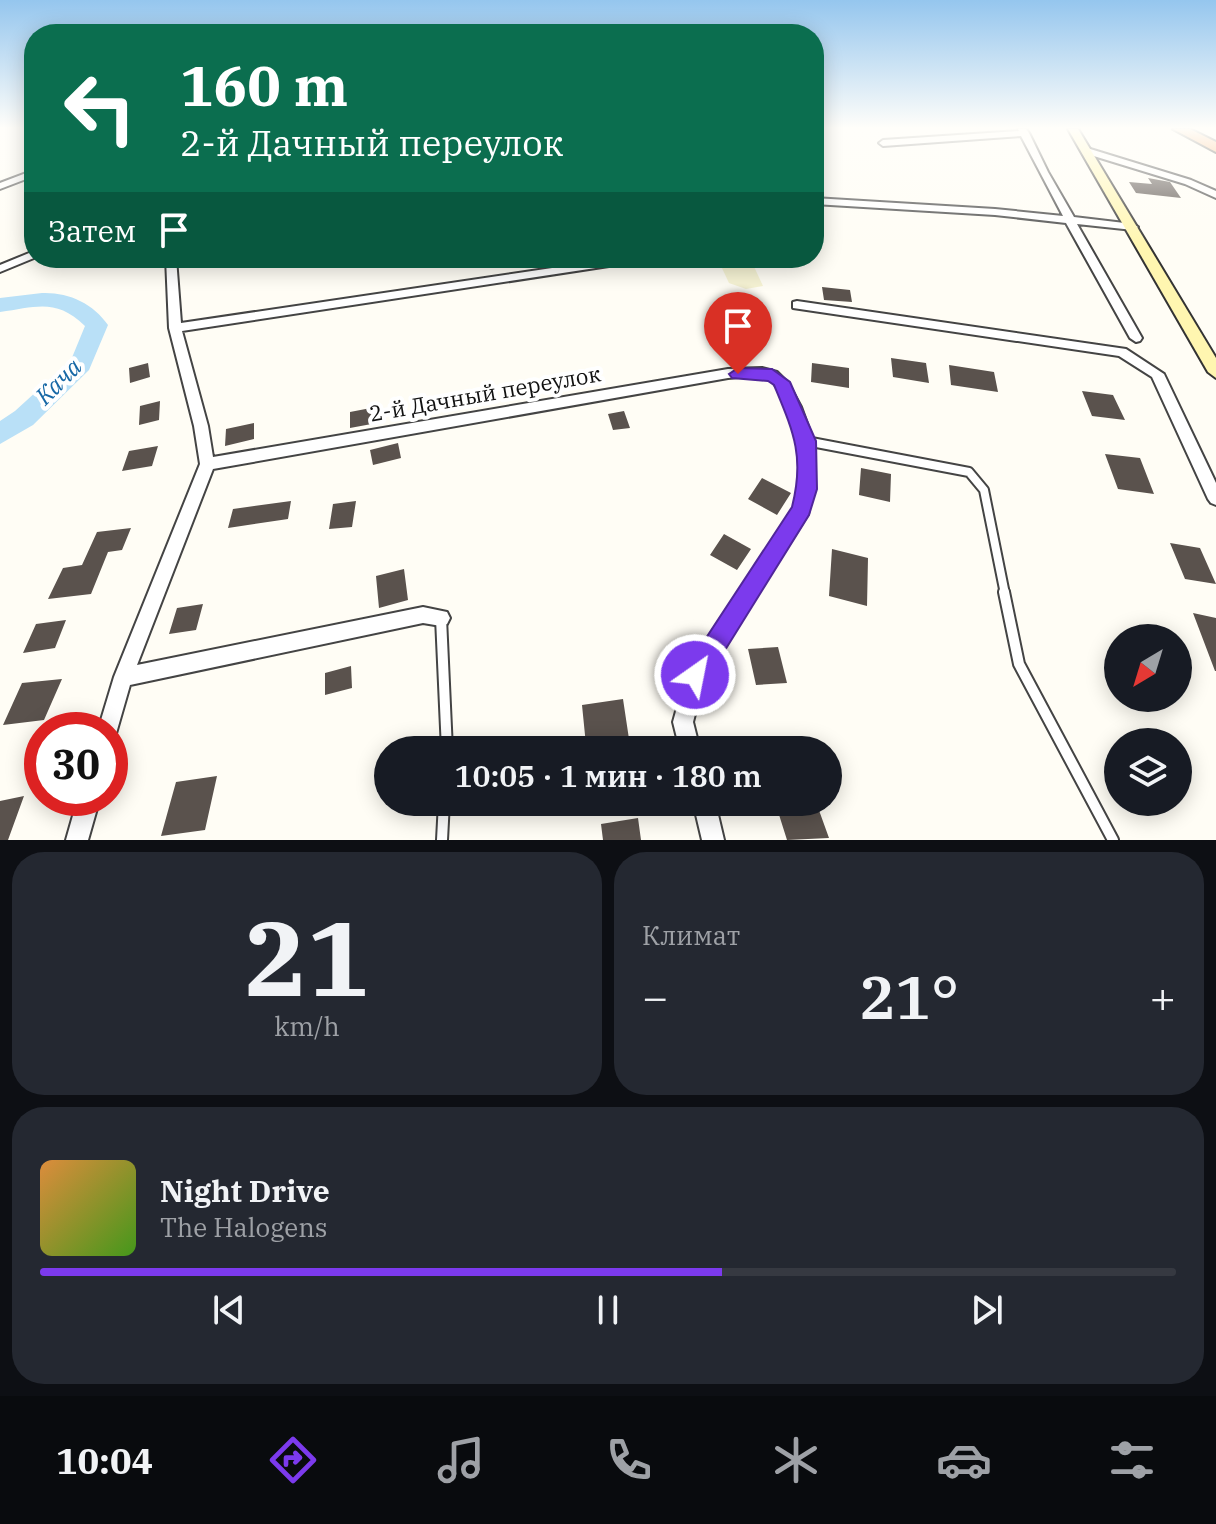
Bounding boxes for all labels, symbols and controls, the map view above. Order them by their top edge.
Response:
text: 160 m [180,49,348,121]
icon: left [48,56,152,160]
text: 2-й Дачный переулок [180,119,563,166]
icon: arrive [152,208,196,252]
text: Затем [48,211,136,250]
pin [704,292,772,374]
icon: arrive [716,304,760,348]
water label: Кача [27,351,88,412]
street label: 2-й Дачный переулок [367,358,603,428]
north arrow [1104,624,1192,712]
map controls [1104,624,1192,816]
position arrow [653,633,737,717]
speed limit sign: 30 [24,712,128,816]
button: layers [1104,728,1192,816]
text: 10:05 · 1 мин · 180 m [454,756,762,795]
text: 21 [245,889,369,1025]
text: Климат [642,918,740,952]
text: 21° [859,957,959,1036]
text: − [642,968,668,1025]
text: + [1150,968,1176,1025]
text: km/h [274,1009,340,1043]
text: Night Drive [160,1171,330,1210]
text: The Halogens [160,1210,328,1244]
icon: previous [207,1288,251,1332]
icon: pause [586,1288,630,1332]
icon: next [965,1288,1009,1332]
icon: directions [265,1432,321,1488]
icon: music [433,1432,489,1488]
icon: phone [601,1432,657,1488]
icon: climate [768,1432,824,1488]
icon: car [936,1432,992,1488]
icon: filters [1104,1432,1160,1488]
text: 10:04 [56,1437,153,1484]

